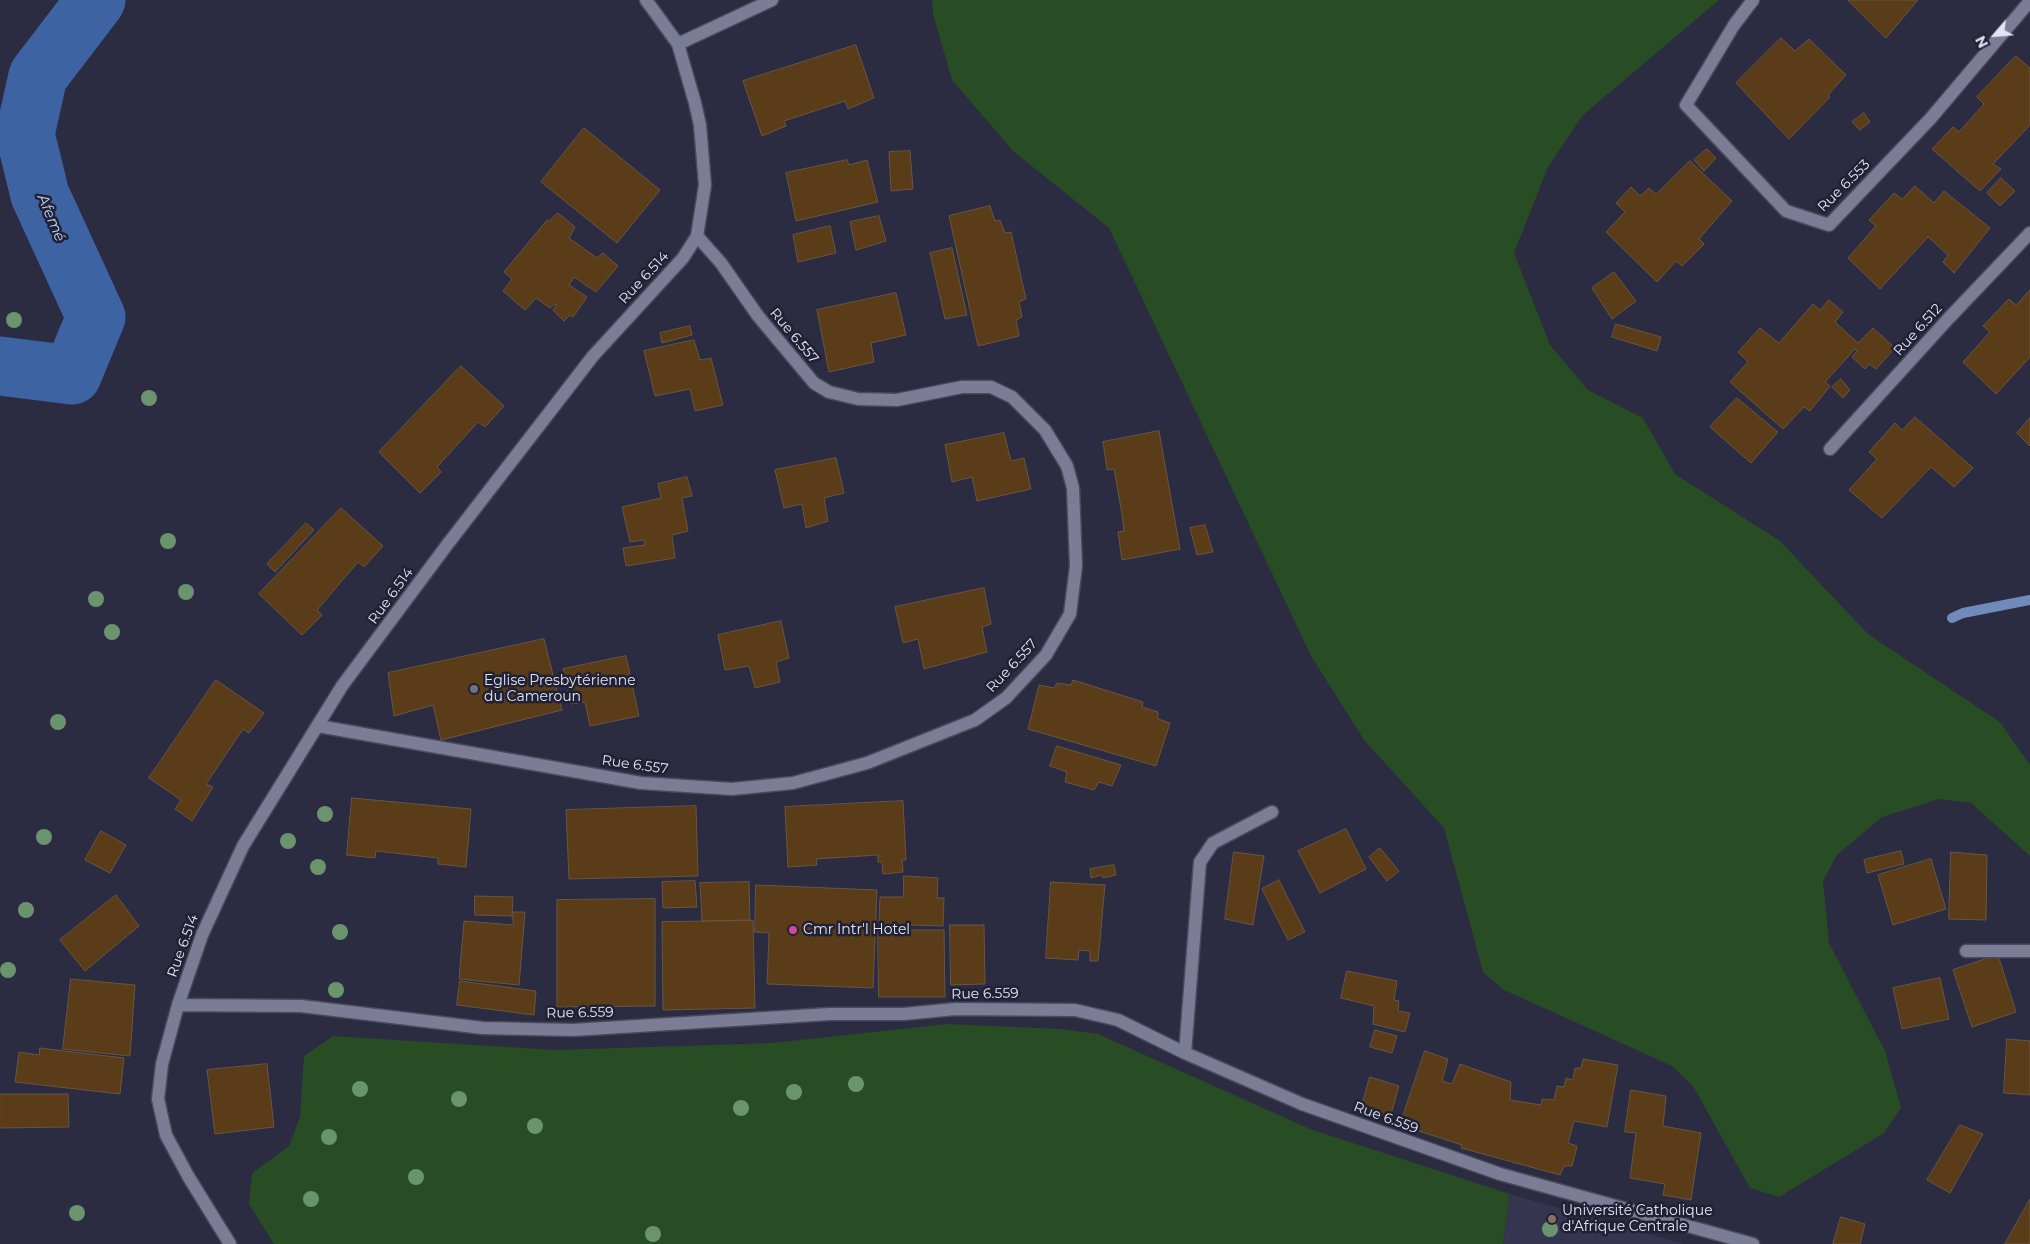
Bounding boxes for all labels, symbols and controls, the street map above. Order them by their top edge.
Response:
north arrow [1970,10,2020,60]
text: N [1971,33,1992,51]
street label: Rue 6.553 [1814,156,1874,216]
water label: Afemé [33,192,69,244]
street label: Rue 6.514 [616,248,672,308]
street label: Rue 6.512 [1890,301,1946,359]
street label: Rue 6.557 [766,305,822,367]
street label: Rue 6.514 [365,565,417,627]
street label: Rue 6.557 [983,636,1041,696]
place label: Eglise Presbytérienne du Cameroun [484,673,636,706]
marker: Eglise Presbytérienne du Cameroun [468,683,480,695]
street label: Rue 6.557 [601,752,669,778]
street label: Rue 6.514 [164,912,202,980]
place label: Cmr Intr'l Hotel [803,922,910,938]
marker: Cmr Intr'l Hotel [787,924,799,936]
street label: Rue 6.559 [951,985,1019,1003]
street label: Rue 6.559 [546,1004,614,1022]
street label: Rue 6.559 [1351,1099,1421,1137]
place label: Université Catholique d'Afrique Centrale [1562,1203,1713,1236]
marker: Université Catholique d'Afrique Centrale [1546,1213,1558,1225]

